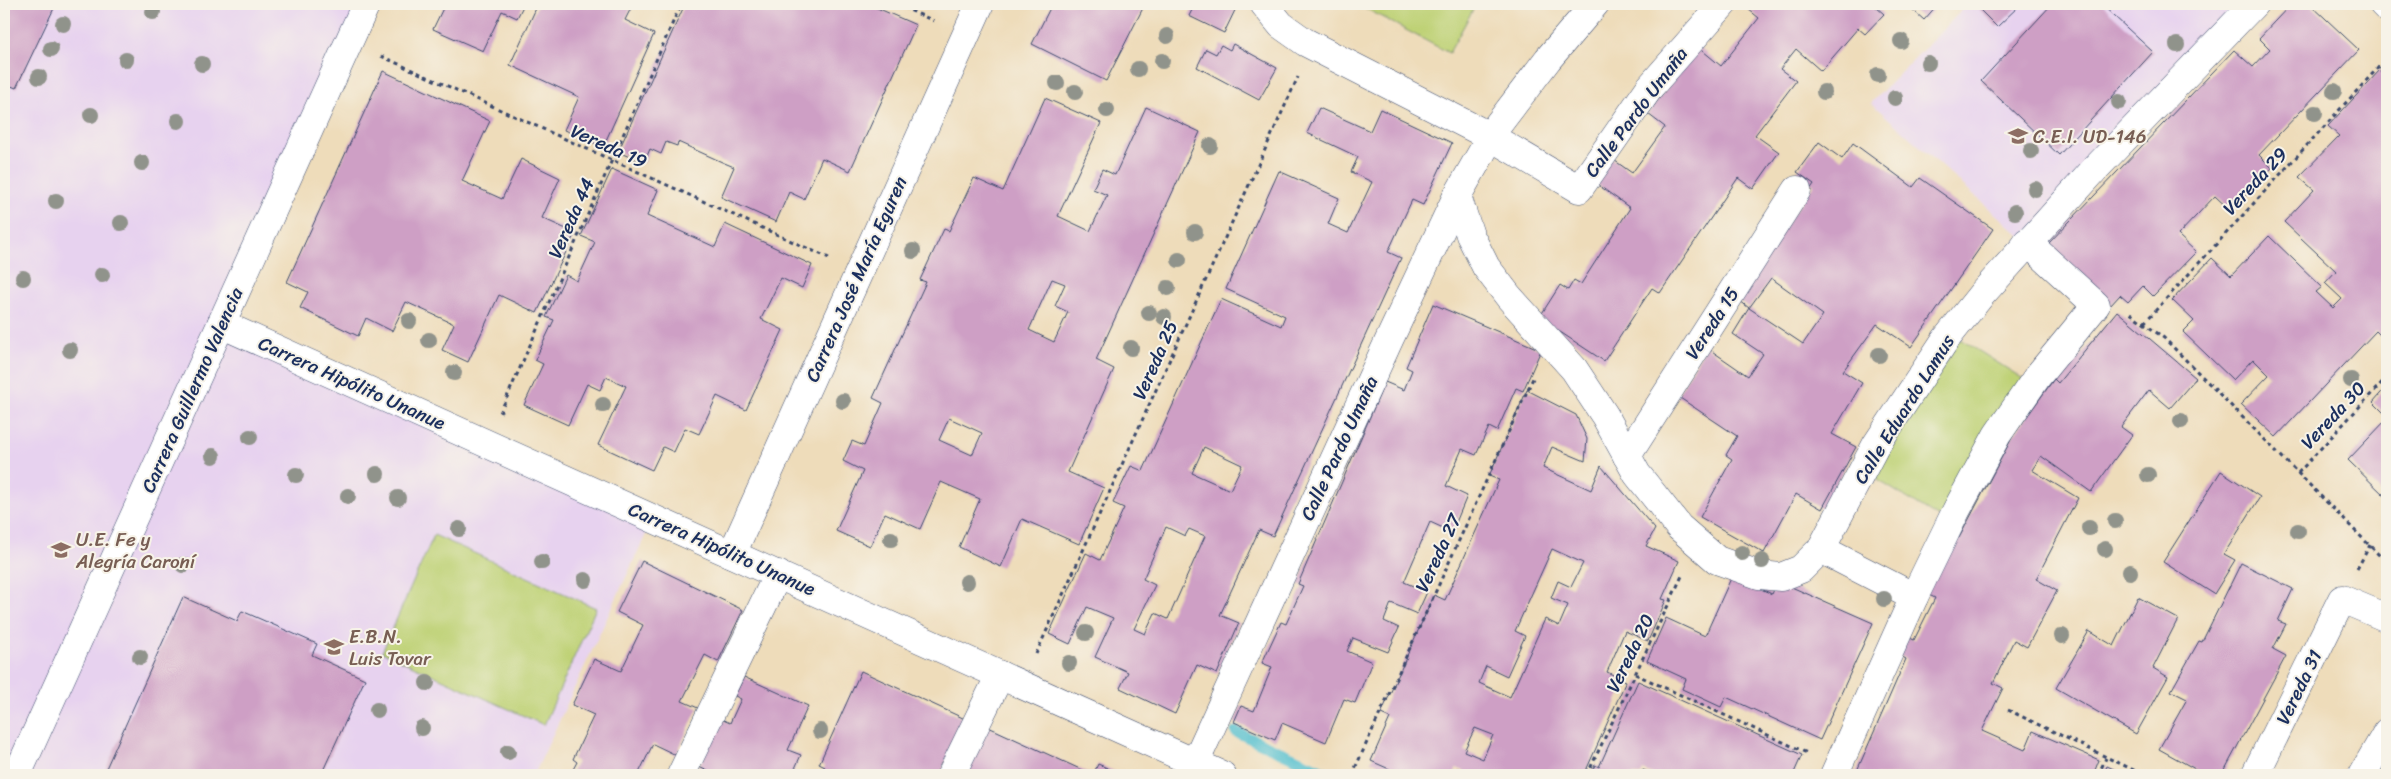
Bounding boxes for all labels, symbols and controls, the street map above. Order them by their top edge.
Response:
street label: Calle Pardo Umaña [1576,39,1697,184]
street label: Vereda 19 [565,114,653,178]
place label: C.E.I. UD-146 [2033,120,2146,153]
school or university icon: C.E.I. UD-146 [2007,125,2029,147]
street label: Vereda 29 [2214,139,2296,223]
street label: Carrera José María Eguren [796,171,916,387]
street label: Vereda 44 [539,172,603,264]
street label: Vereda 15 [1676,280,1748,366]
street label: Carrera Guillermo Valencia [132,282,252,498]
street label: Vereda 25 [1123,314,1187,405]
street label: Carrera Hipólito Unanue [253,327,451,439]
street label: Calle Eduardo Lamus [1845,327,1964,490]
street label: Calle Pardo Umaña [1291,370,1387,526]
street label: Vereda 30 [2292,373,2374,457]
street label: Carrera Hipólito Unanue [623,493,821,605]
street label: Vereda 27 [1405,507,1471,598]
place label: U.E. Fe y Alegría Caroní [75,523,198,578]
school or university icon: U.E. Fe y Alegría Caroní [50,539,72,561]
street label: Vereda 20 [1597,608,1663,698]
place label: E.B.N. Luis Tovar [349,620,432,675]
school or university icon: E.B.N. Luis Tovar [323,636,345,658]
street label: Vereda 31 [2267,644,2331,730]

